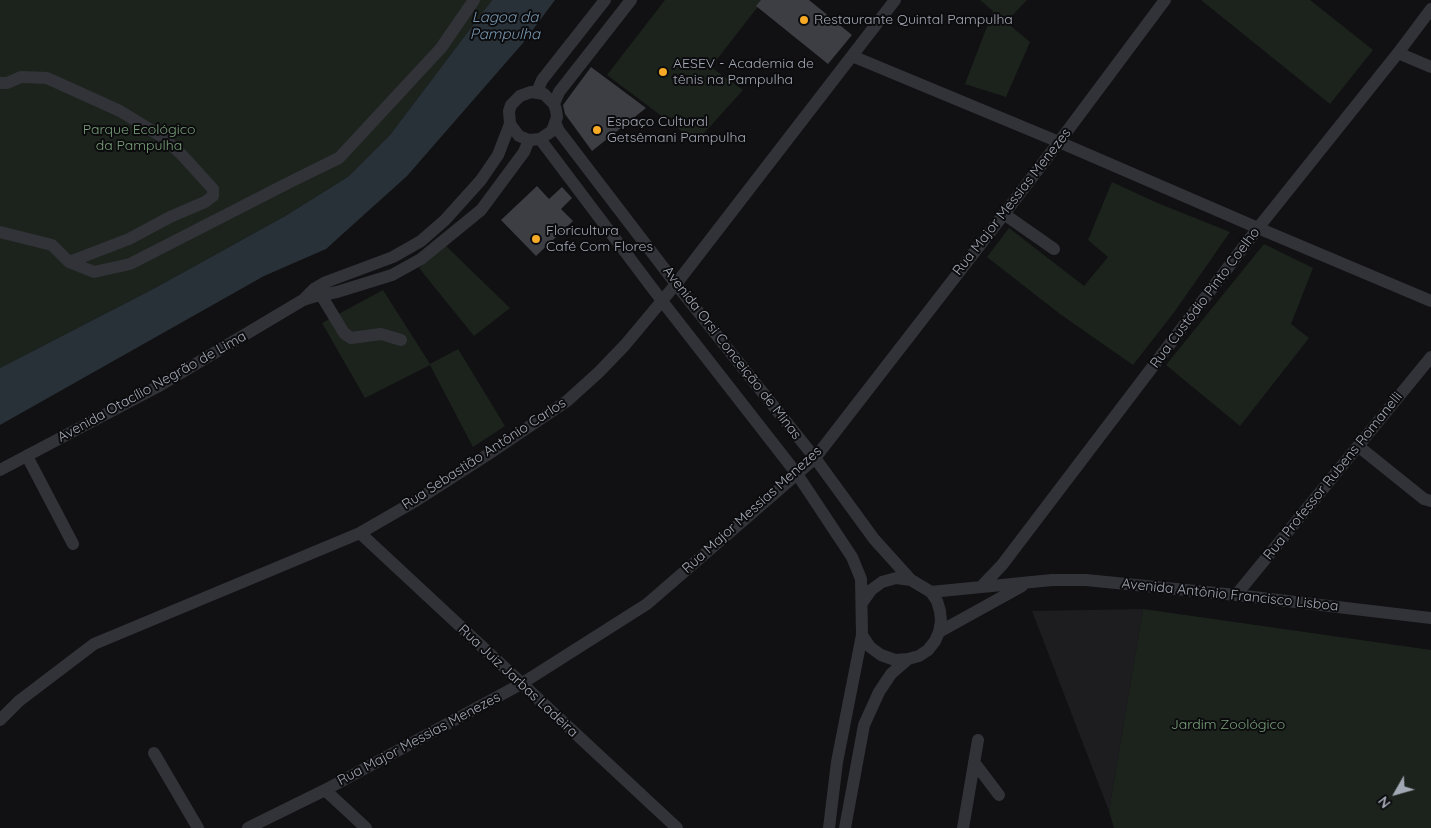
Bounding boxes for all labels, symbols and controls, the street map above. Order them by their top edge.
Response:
water label: Lagoa da Pampulha [470,8,540,43]
place label: Restaurante Quintal Pampulha [814,12,1013,28]
marker: Restaurante Quintal Pampulha [798,14,810,26]
place label: AESEV - Academia de tênis na Pampulha [673,56,814,88]
marker: AESEV - Academia de tênis na Pampulha [657,66,669,78]
place label: Espaço Cultural Getsêmani Pampulha [607,114,746,146]
park label: Parque Ecológico da Pampulha [83,122,195,154]
marker: Espaço Cultural Getsêmani Pampulha [591,124,603,136]
street label: Rua Major Messias Menezes [949,125,1075,279]
place label: Floricultura Café Com Flores [546,223,653,256]
street label: Rua Custódio Pinto Coelho [1147,224,1263,372]
marker: Floricultura Café Com Flores [530,233,542,245]
street label: Avenida Orsi Conceição de Minas [659,263,805,443]
street label: Avenida Otacílio Negrão de Lima [55,328,249,446]
street label: Rua Professor Rubens Romanelli [1260,389,1406,563]
street label: Rua Sebastião Antônio Carlos [399,395,569,513]
street label: Rua Major Messias Menezes [679,443,825,577]
street label: Avenida Antônio Francisco Lisboa [1121,575,1339,615]
street label: Rua Juiz Jarbas Ladeira [455,621,581,741]
street label: Rua Major Messias Menezes [335,689,503,789]
park label: Jardim Zoológico [1171,717,1285,733]
north arrow [1371,768,1421,818]
text: N [1374,793,1394,812]

